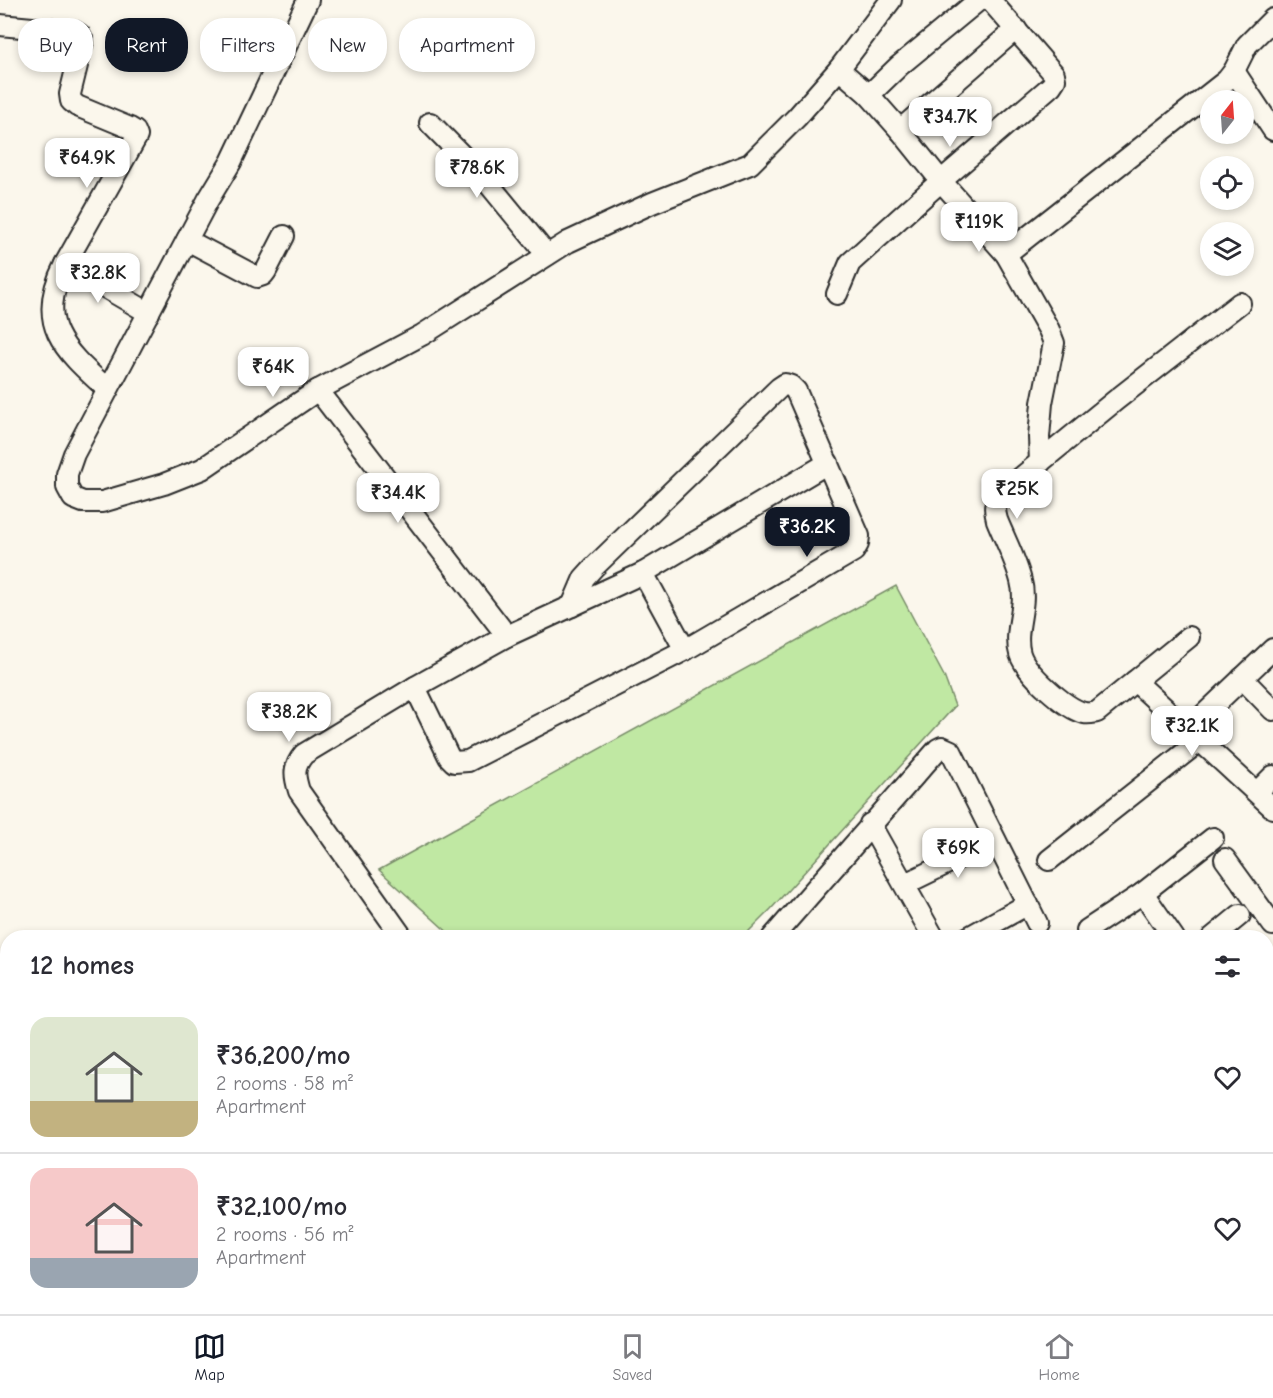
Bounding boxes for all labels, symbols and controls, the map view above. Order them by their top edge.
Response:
chip: Buy [18,18,93,72]
chip: Rent [105,18,188,72]
chip: Filters [200,18,296,72]
chip: New [308,18,387,72]
chip: Apartment [399,18,535,72]
north arrow [1200,90,1254,144]
map controls [1200,90,1254,276]
pin: ₹34.7K [901,97,999,148]
text: ₹34.7K [923,105,977,128]
pin: ₹64.9K [38,138,136,189]
text: ₹64.9K [59,146,115,169]
pin: ₹78.6K [428,148,526,199]
text: ₹78.6K [449,156,505,179]
button: locate [1200,156,1254,210]
pin: ₹119K [937,202,1021,253]
text: ₹119K [955,210,1003,233]
button: layers [1200,222,1254,276]
pin: ₹32.8K [49,253,147,304]
text: ₹32.8K [70,261,126,284]
pin: ₹64K [237,347,309,398]
text: ₹64K [252,355,294,378]
pin: ₹25K [981,469,1053,520]
pin: ₹34.4K [349,473,447,524]
text: ₹25K [995,477,1039,500]
text: ₹34.4K [371,481,425,504]
pin: ₹36.2K [758,507,856,558]
text: ₹36.2K [779,515,835,538]
pin: ₹38.2K [240,692,338,743]
text: ₹38.2K [261,700,317,723]
pin: ₹32.1K [1143,706,1241,757]
text: ₹32.1K [1165,714,1219,737]
pin: ₹69K [922,828,994,879]
text: ₹69K [936,836,980,859]
icon: filters [1211,950,1244,983]
text: 12 homes [30,951,134,981]
icon: home [78,1041,150,1113]
text: ₹36,200/mo [216,1041,350,1071]
icon: heart [1211,1061,1244,1094]
text: 2 rooms · 58 m² [216,1072,353,1095]
text: Apartment [216,1095,306,1118]
icon: home [78,1192,150,1264]
text: ₹32,100/mo [216,1192,347,1222]
icon: heart [1211,1212,1244,1245]
text: 2 rooms · 56 m² [216,1223,354,1246]
text: Apartment [216,1246,306,1269]
tab: Map [193,1330,226,1384]
tab: Saved [612,1330,652,1384]
tab: Home [1039,1330,1080,1384]

